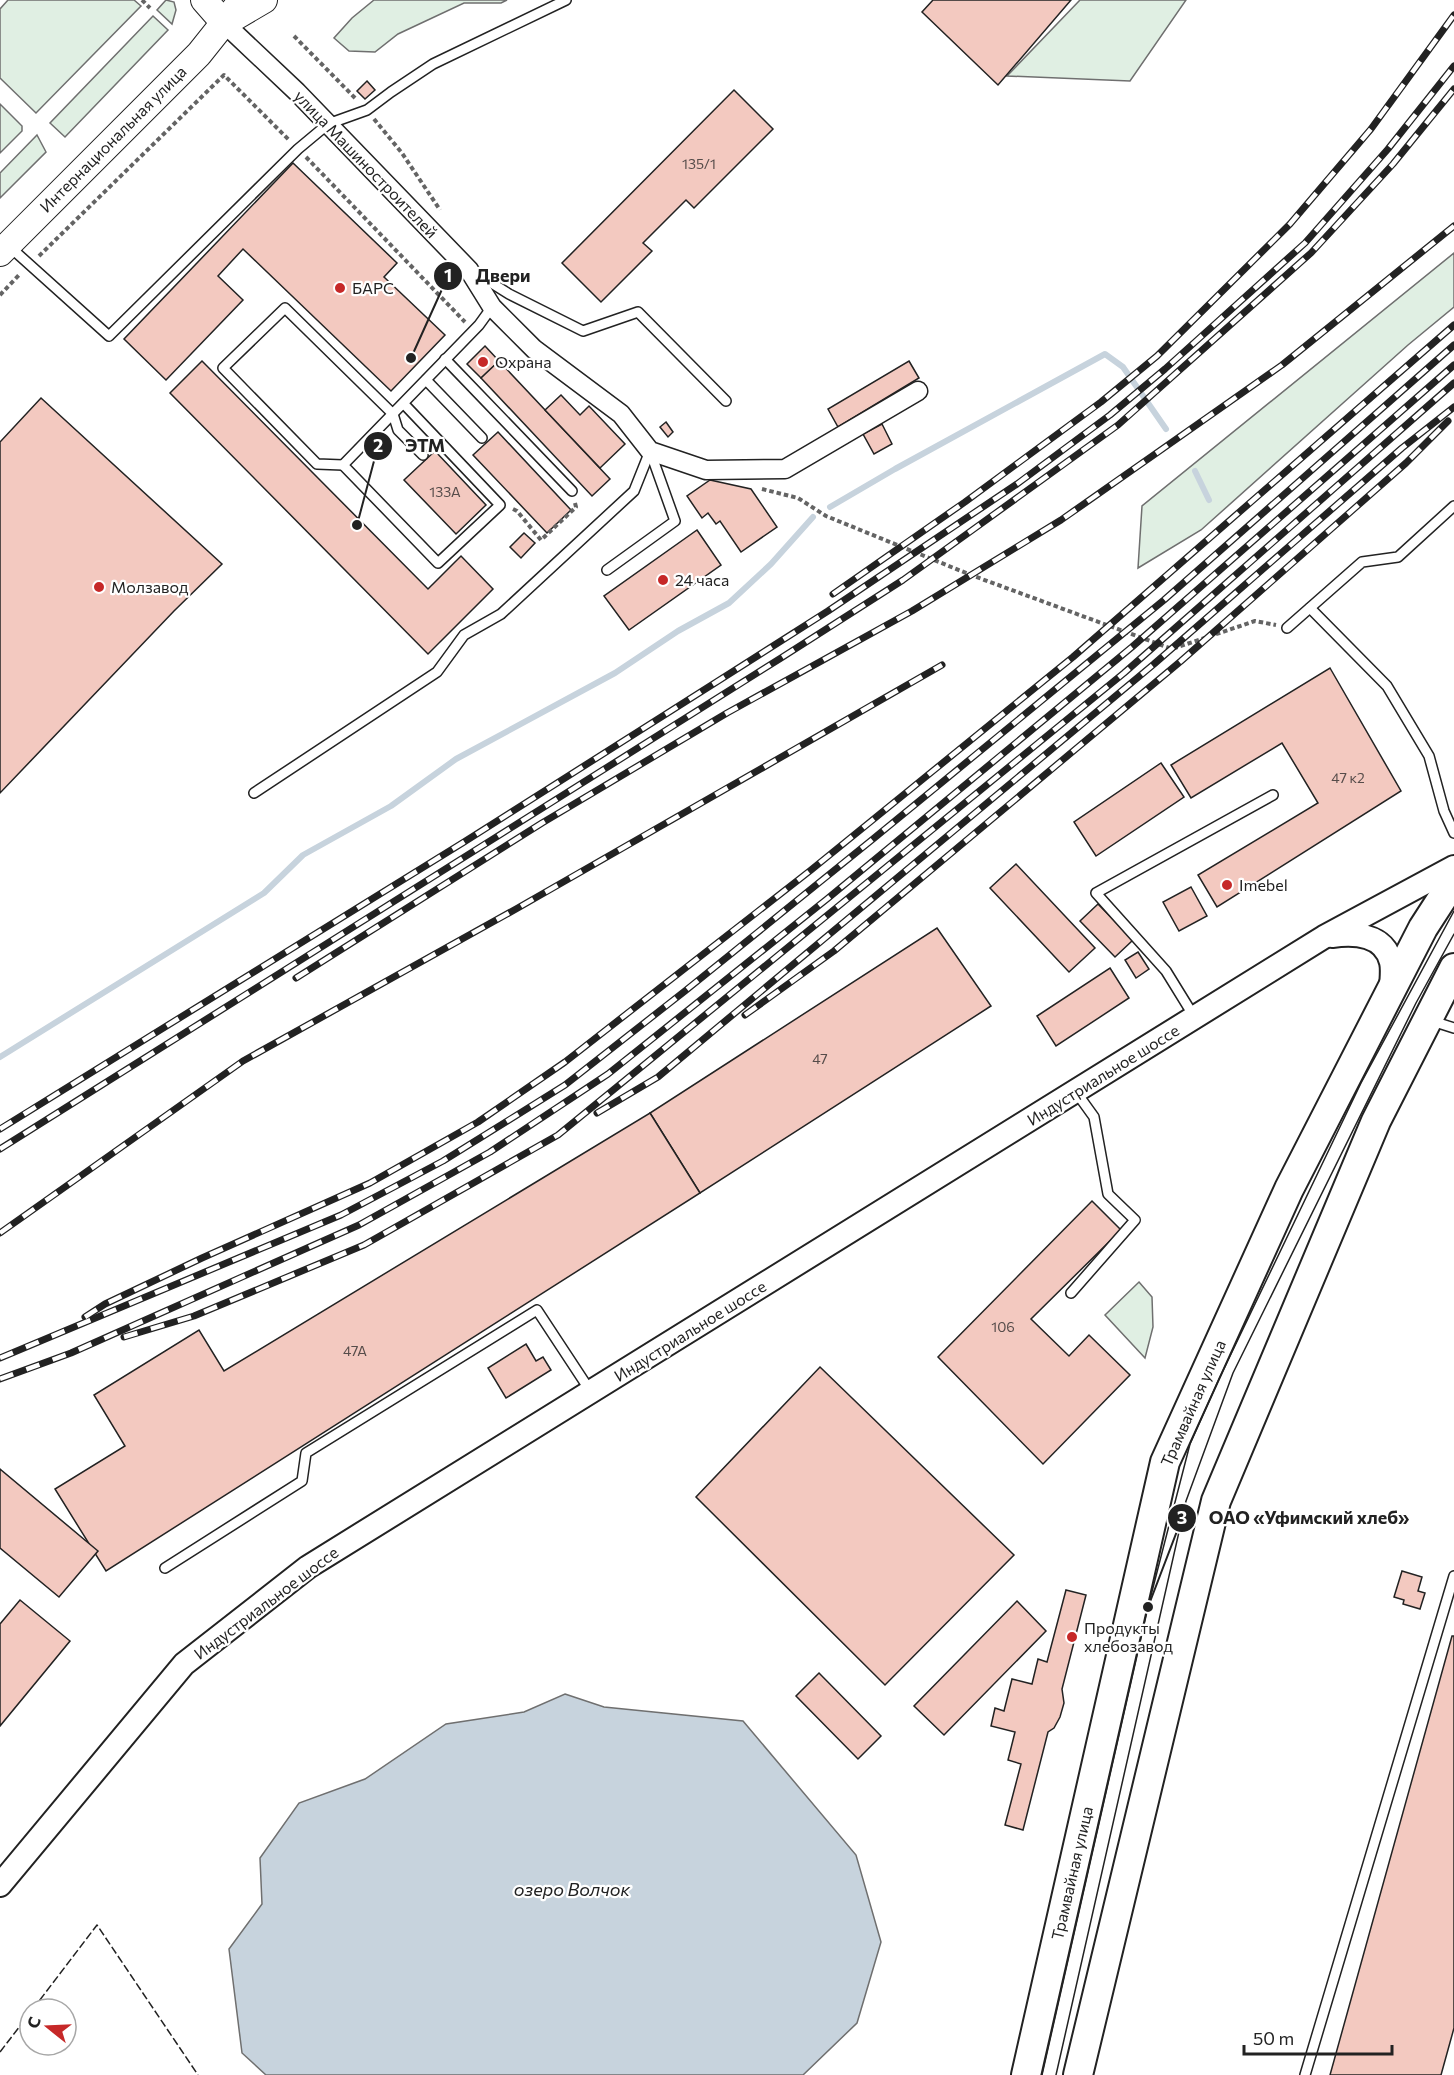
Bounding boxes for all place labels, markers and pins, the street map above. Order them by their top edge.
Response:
callout: Двери [433,258,542,294]
place label: БАРС [352,278,394,297]
marker: БАРС [333,281,347,295]
place label: Охрана [495,352,551,371]
marker: Охрана [476,355,490,369]
callout: ЭТМ [363,428,457,464]
place label: 24 часа [675,570,729,589]
marker: 24 часа [656,573,670,587]
place label: Молзавод [111,577,189,596]
marker: Молзавод [92,580,106,594]
place label: Imebel [1239,875,1288,894]
marker: Imebel [1220,878,1234,892]
callout: ОАО «Уфимский хлеб» [1167,1500,1421,1536]
place label: Продукты хлебозавод [1084,1618,1173,1655]
marker: Продукты хлебозавод [1065,1630,1079,1644]

